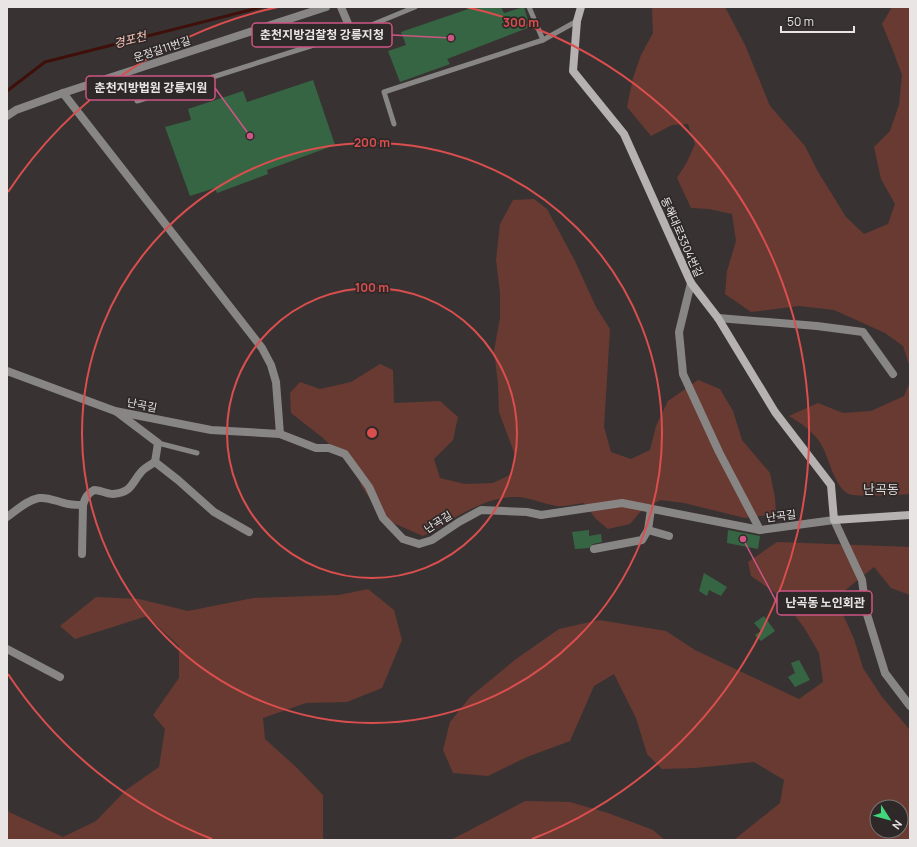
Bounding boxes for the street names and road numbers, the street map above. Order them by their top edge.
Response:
street label: 운정길11번길 [131,32,192,65]
street label: 동해대로3304번길 [658,194,707,279]
street label: 난곡길 [126,394,158,415]
street label: 난곡길 [765,506,797,525]
street label: 난곡길 [421,507,455,536]

